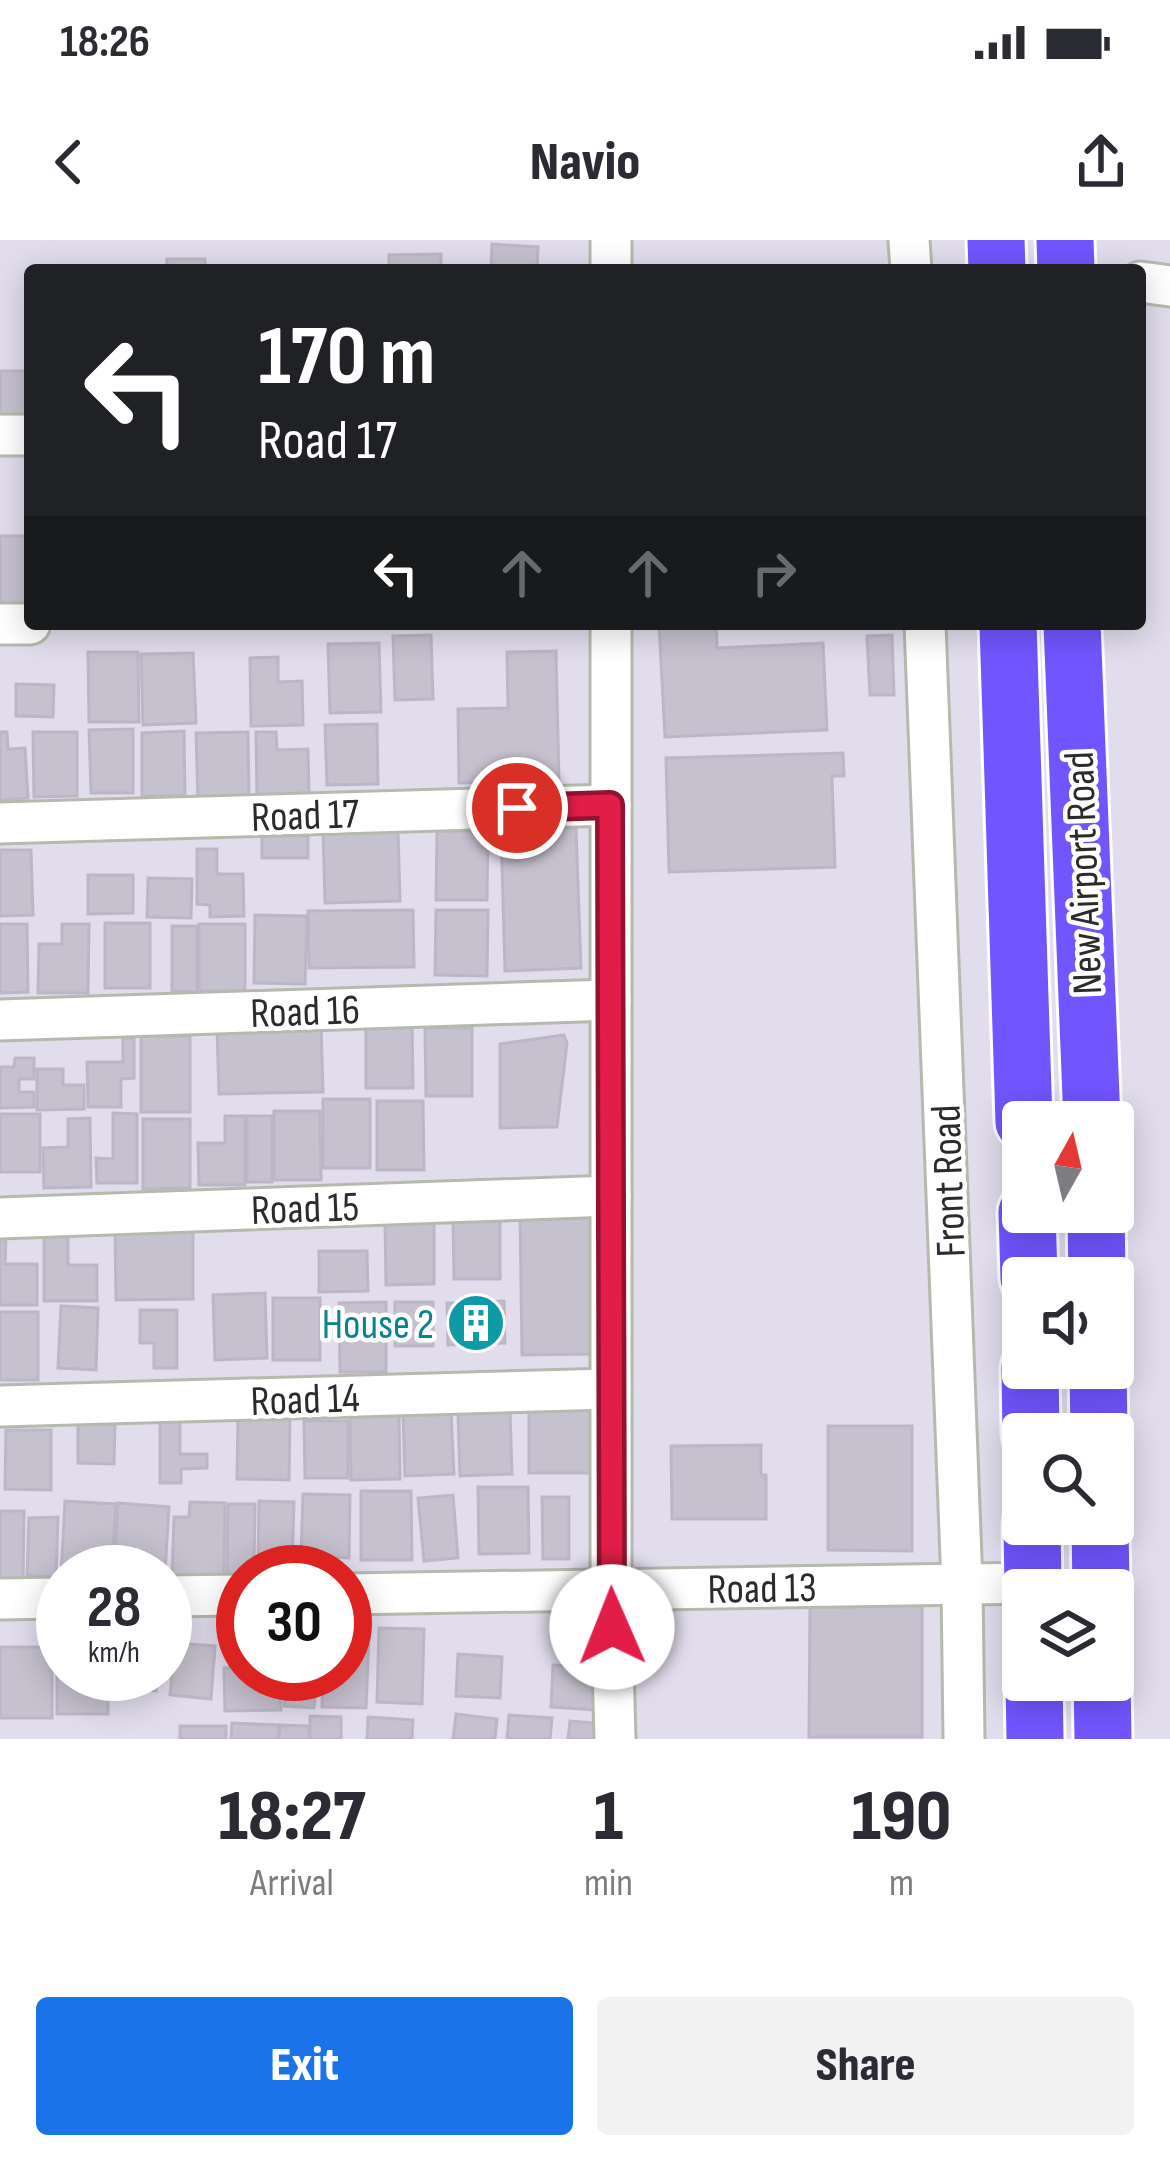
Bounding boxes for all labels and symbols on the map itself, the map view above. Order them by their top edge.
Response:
street label: New Airport Road [1055,751,1114,995]
pin [466,757,568,859]
street label: Road 17 [250,789,360,844]
street label: Road 16 [249,985,361,1040]
north arrow [1002,1101,1134,1233]
street label: Front Road [921,1104,978,1258]
street label: Road 15 [250,1182,360,1237]
building icon: House 2 [445,1292,507,1354]
place label: House 2 [322,1300,434,1351]
street label: Road 14 [250,1373,360,1428]
speed limit sign: 30 [216,1545,372,1701]
street label: Road 13 [707,1563,817,1616]
position arrow [549,1564,675,1690]

